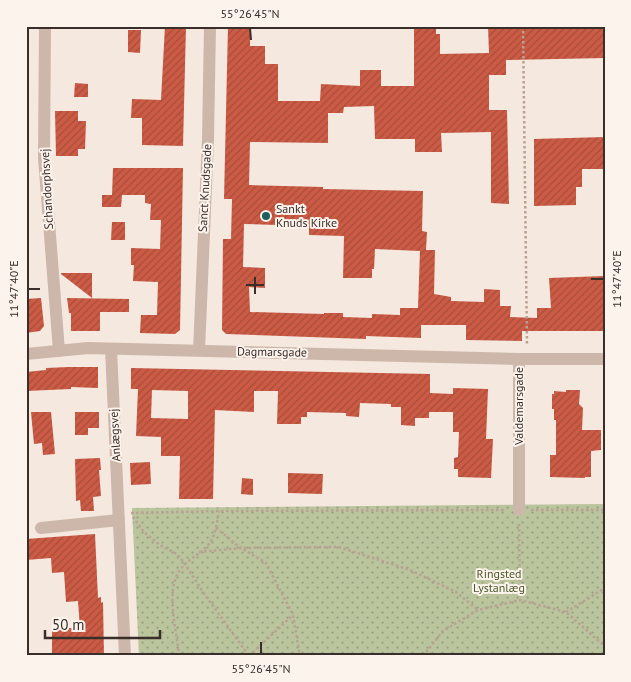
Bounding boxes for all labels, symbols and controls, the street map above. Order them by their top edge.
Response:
text: 55°26'45"N [220,6,280,21]
street label: Sanct Knudsgade [195,144,214,232]
street label: Schandorphsvej [37,148,56,230]
place label: Sankt Knuds Kirke [276,201,337,230]
marker: Sankt Knuds Kirke [260,210,272,222]
text: 11°47'40"E [609,250,624,308]
text: 11°47'40"E [6,260,21,318]
street label: Dagmarsgade [237,343,307,360]
street label: Valdemarsgade [511,367,526,446]
street label: Anlægsvej [106,408,123,462]
park label: Ringsted Lystanlæg [473,566,525,595]
scale bar [45,607,160,639]
text: 50 m [52,615,85,634]
text: 55°26'45"N [231,661,291,676]

